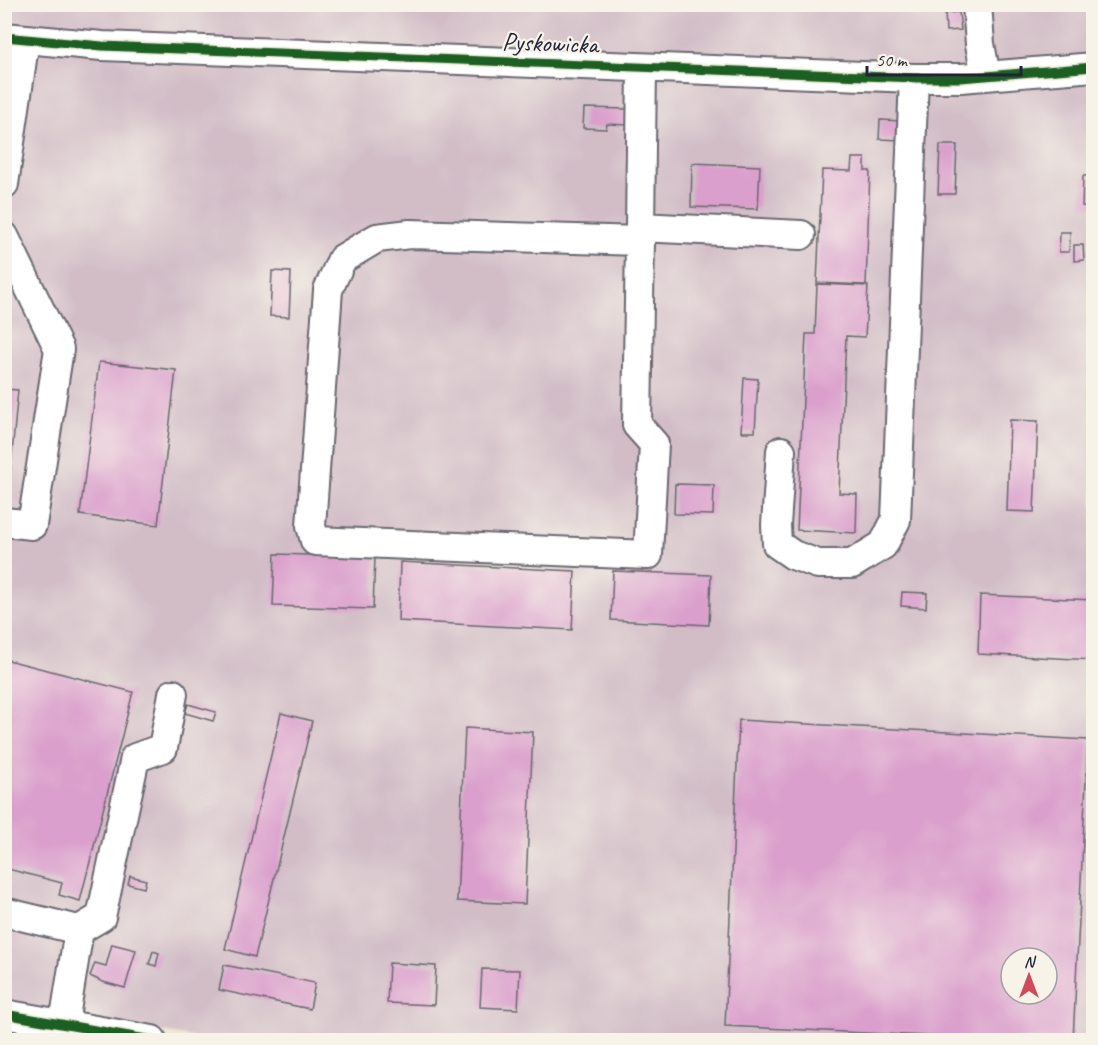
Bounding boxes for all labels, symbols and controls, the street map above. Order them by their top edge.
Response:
street label: Pyskowicka [502,25,601,61]
scale bar [867,39,1022,77]
text: 50 m [876,49,909,71]
north arrow [999,946,1059,1006]
text: N [1024,952,1037,972]

